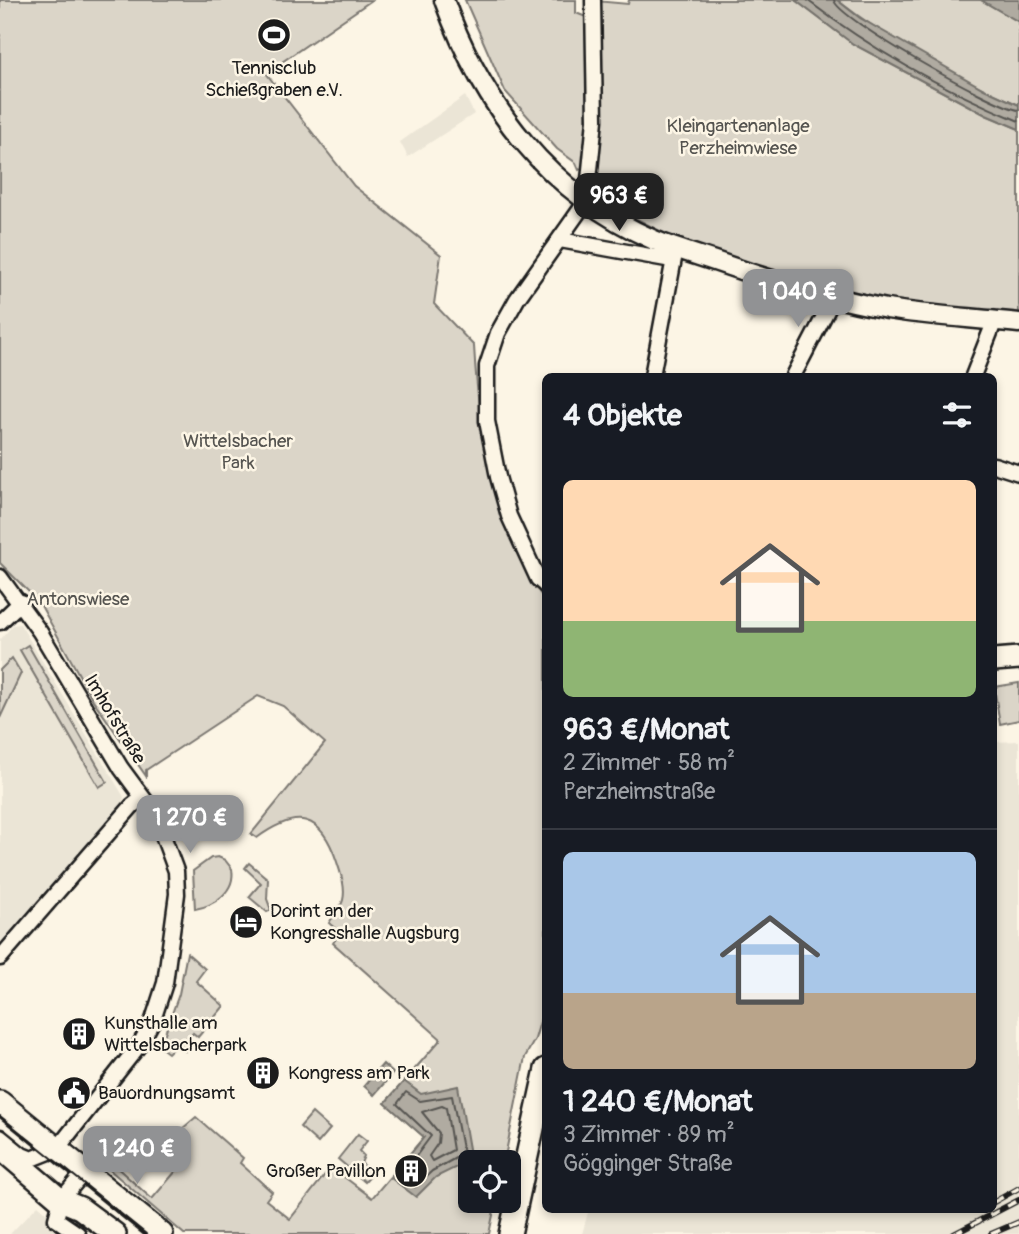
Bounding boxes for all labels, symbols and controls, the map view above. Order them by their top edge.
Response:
sports icon: Tennisclub Schießgraben e.V. [255,16,293,54]
place label: Tennisclub Schießgraben e.V. [205,56,343,102]
park label: Kleingartenanlage Perzheimwiese [666,114,810,160]
pin: 963 € [570,174,668,233]
text: 963 € [590,181,648,210]
pin: 1 040 € [733,270,863,329]
text: 1 040 € [759,277,837,306]
icon: filters [938,396,976,434]
text: 4 Objekte [563,397,682,434]
park label: Wittelsbacher Park [183,429,293,475]
icon: home [707,525,833,651]
park label: Antonswiese [27,587,130,611]
street label: Imhofstraße [79,670,152,769]
text: 963 €/Monat [563,711,729,748]
text: 2 Zimmer · 58 m² [563,748,735,777]
text: Perzheimstraße [563,777,715,806]
pin: 1 270 € [125,796,255,855]
text: 1 270 € [153,803,227,832]
icon: home [707,897,833,1023]
place label: Dorint an der Kongresshalle Augsburg [270,899,459,945]
hotel icon: Dorint an der Kongresshalle Augsburg [227,903,265,941]
place label: Kunsthalle am Wittelsbacherpark [104,1011,247,1057]
building icon: Kunsthalle am Wittelsbacherpark [60,1015,98,1053]
building icon: Kongress am Park [244,1054,282,1092]
place label: Kongress am Park [288,1061,430,1085]
public building icon: Bauordnungsamt [55,1074,93,1112]
place label: Bauordnungsamt [98,1081,236,1105]
text: 1 240 €/Monat [563,1083,753,1120]
text: 3 Zimmer · 89 m² [563,1120,735,1149]
pin: 1 240 € [72,1126,202,1186]
text: 1 240 € [99,1134,175,1163]
text: Gögginger Straße [563,1149,732,1178]
map controls [458,1150,521,1213]
button: locate [458,1150,521,1213]
building icon: Großer Pavillon [392,1152,430,1190]
place label: Großer Pavillon [266,1159,386,1183]

